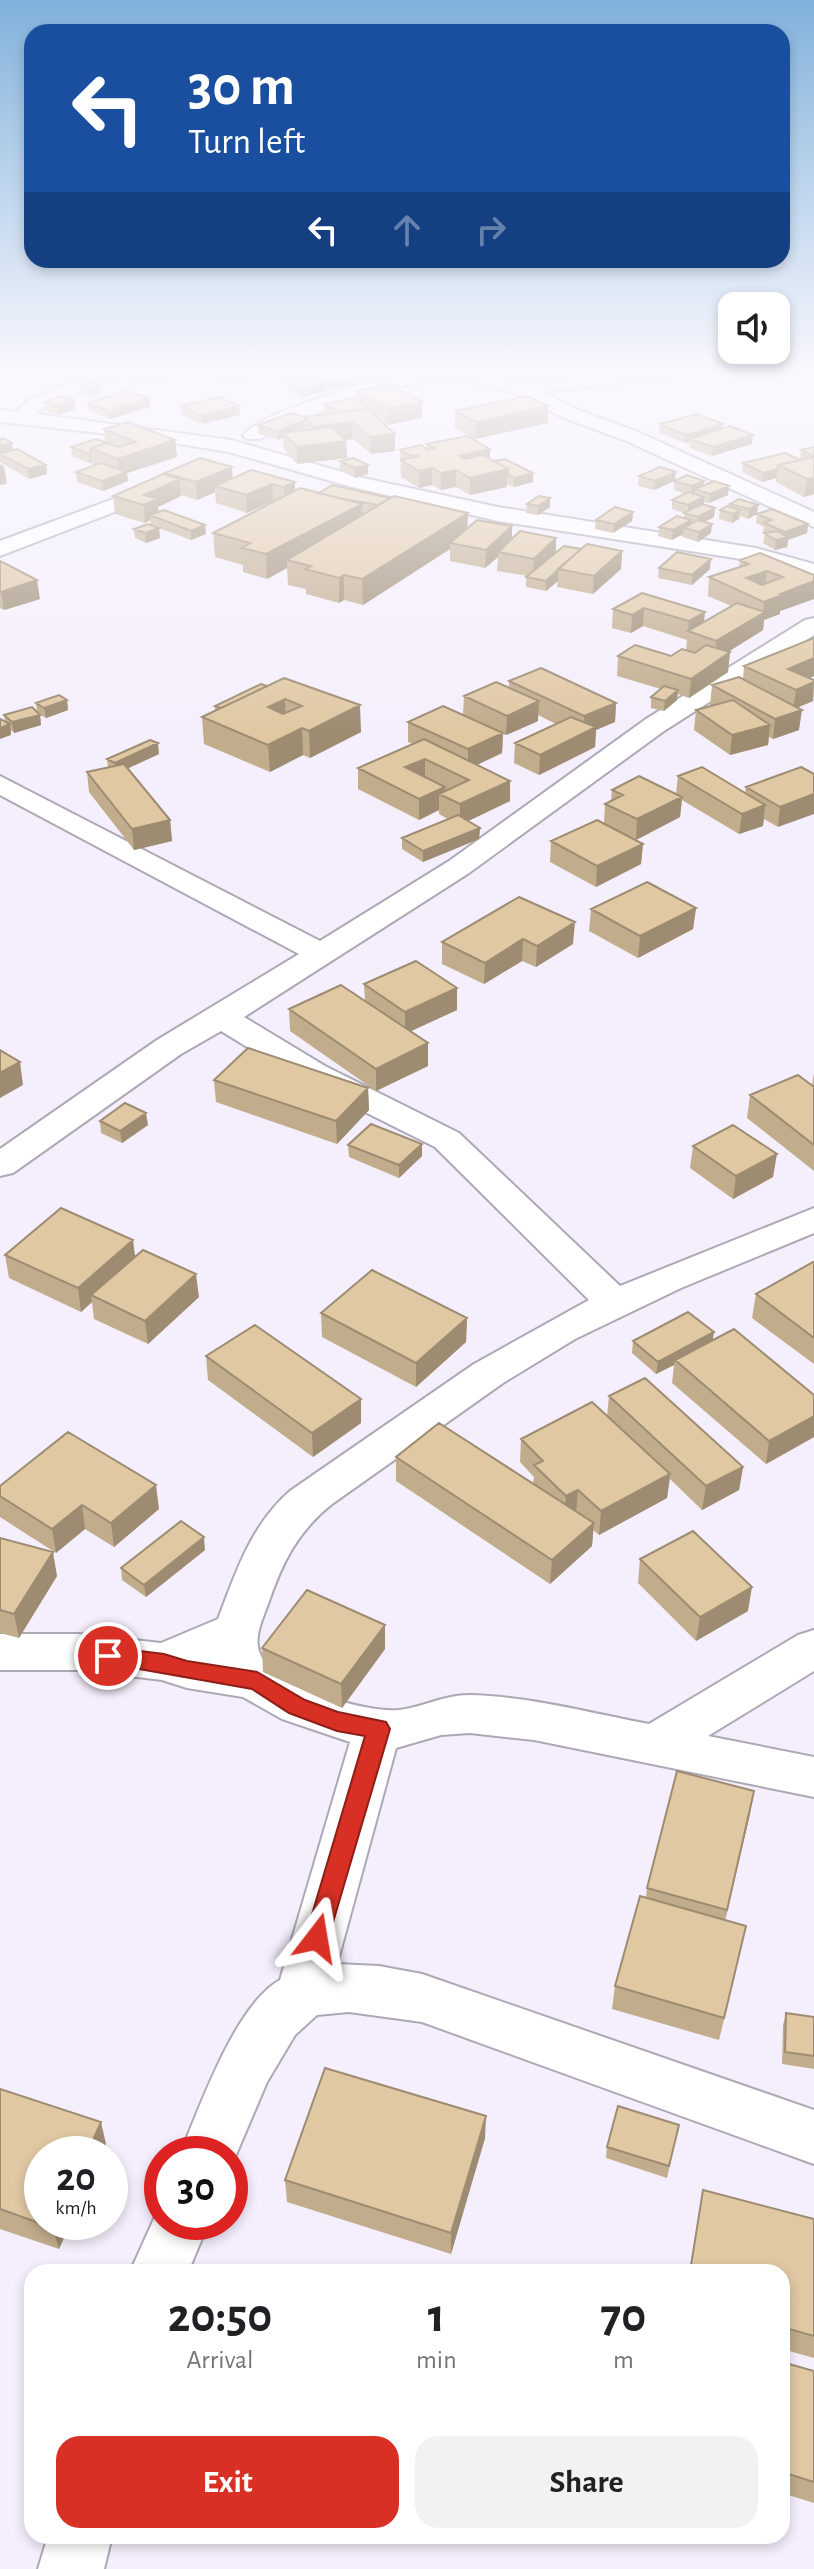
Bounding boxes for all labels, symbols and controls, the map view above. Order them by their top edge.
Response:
icon: left [56,56,160,160]
text: 30 m [188,59,295,115]
text: Turn left [188,124,305,160]
icon: left [301,208,345,252]
icon: ahead [385,208,429,252]
icon: right [469,208,513,252]
map controls [718,292,790,364]
button: sound [718,292,790,364]
pin [74,1622,142,1690]
icon: arrive [86,1634,130,1678]
position arrow [275,1896,359,1980]
speed limit sign: 30 [144,2136,248,2240]
text: 20 [56,2158,96,2198]
text: km/h [55,2198,97,2218]
text: 20:50 [168,2293,272,2341]
text: 1 [428,2293,445,2341]
text: 70 [600,2293,646,2341]
text: Arrival [187,2347,253,2373]
text: min [416,2347,457,2373]
text: m [613,2347,634,2373]
button: Exit [56,2436,399,2528]
button: Share [415,2436,758,2528]

